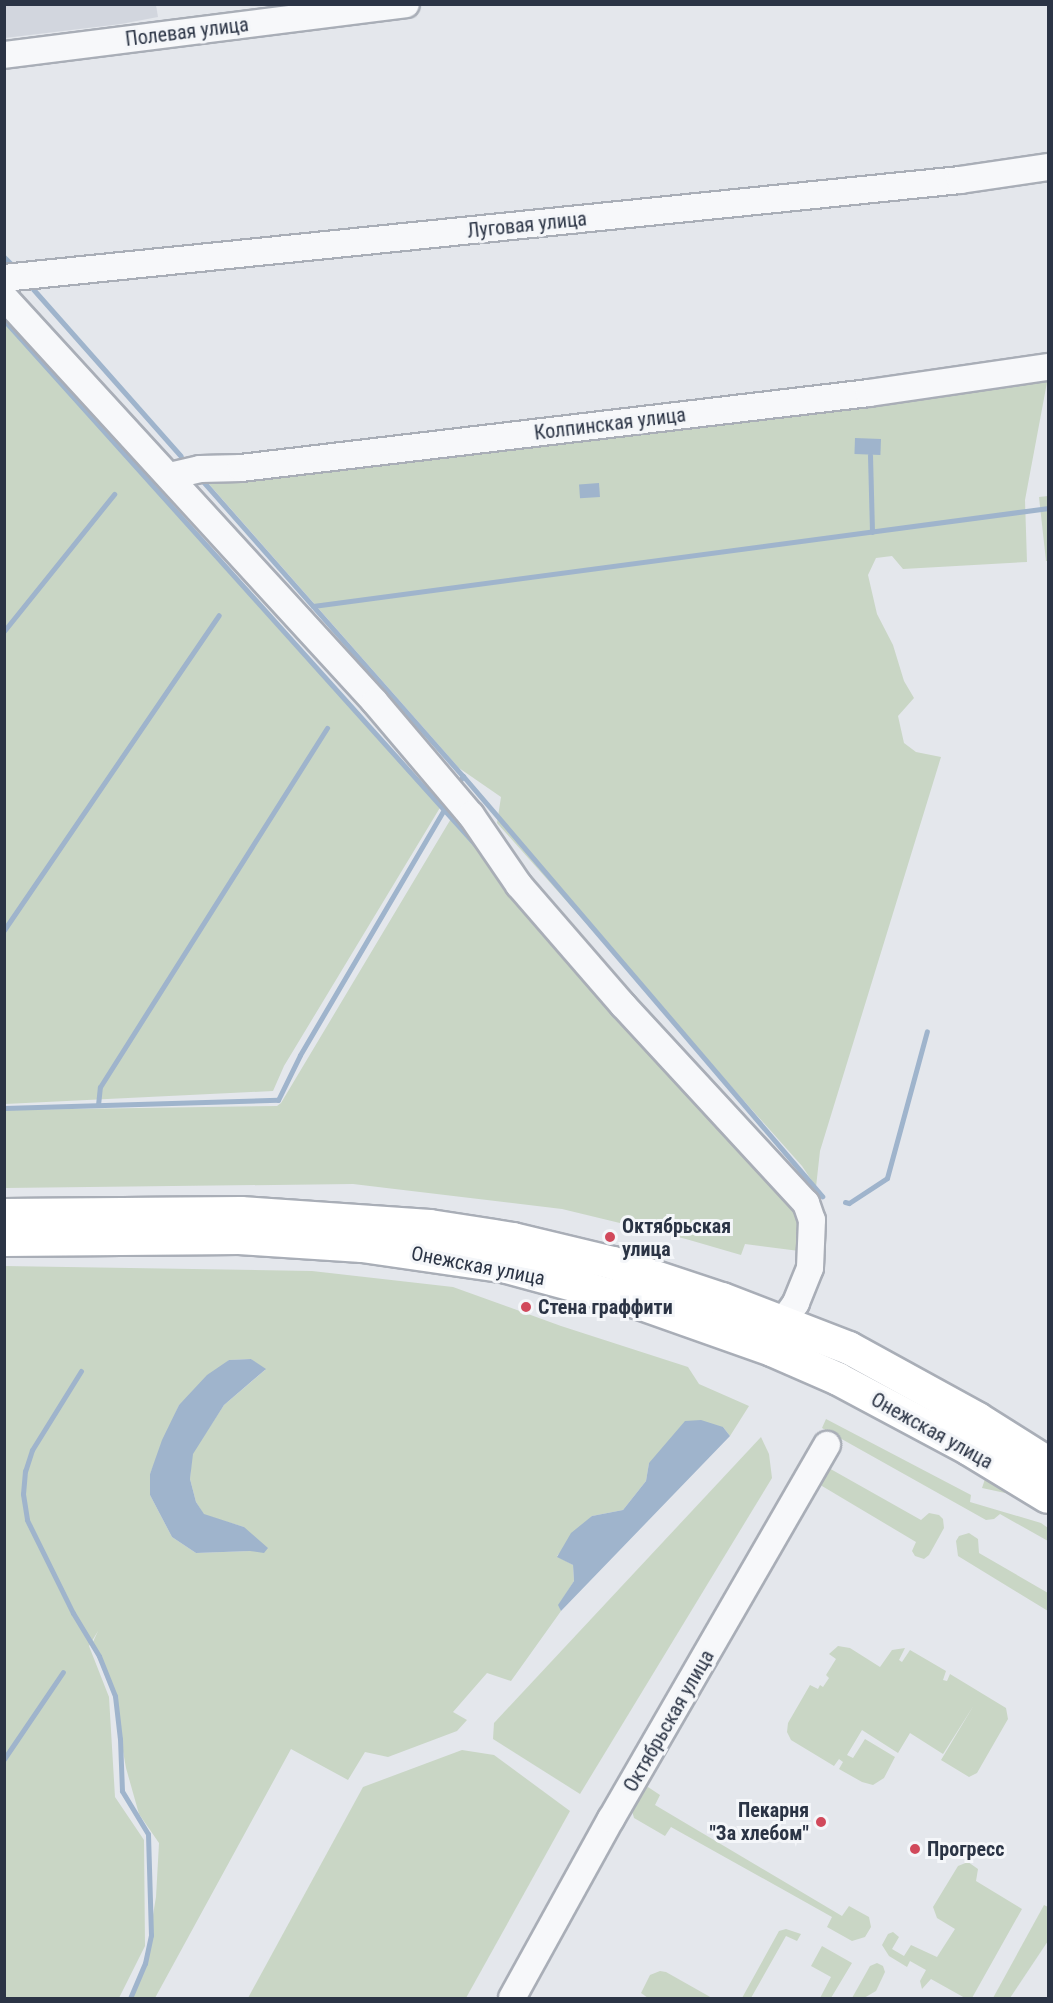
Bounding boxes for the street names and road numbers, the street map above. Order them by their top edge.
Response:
street label: Полевая улица [124,13,250,51]
street label: Луговая улица [466,207,588,243]
street label: Колпинская улица [533,403,687,445]
street label: Онежская улица [409,1241,547,1291]
street label: Онежская улица [867,1388,997,1474]
street label: Октябрьская улица [619,1646,719,1796]

